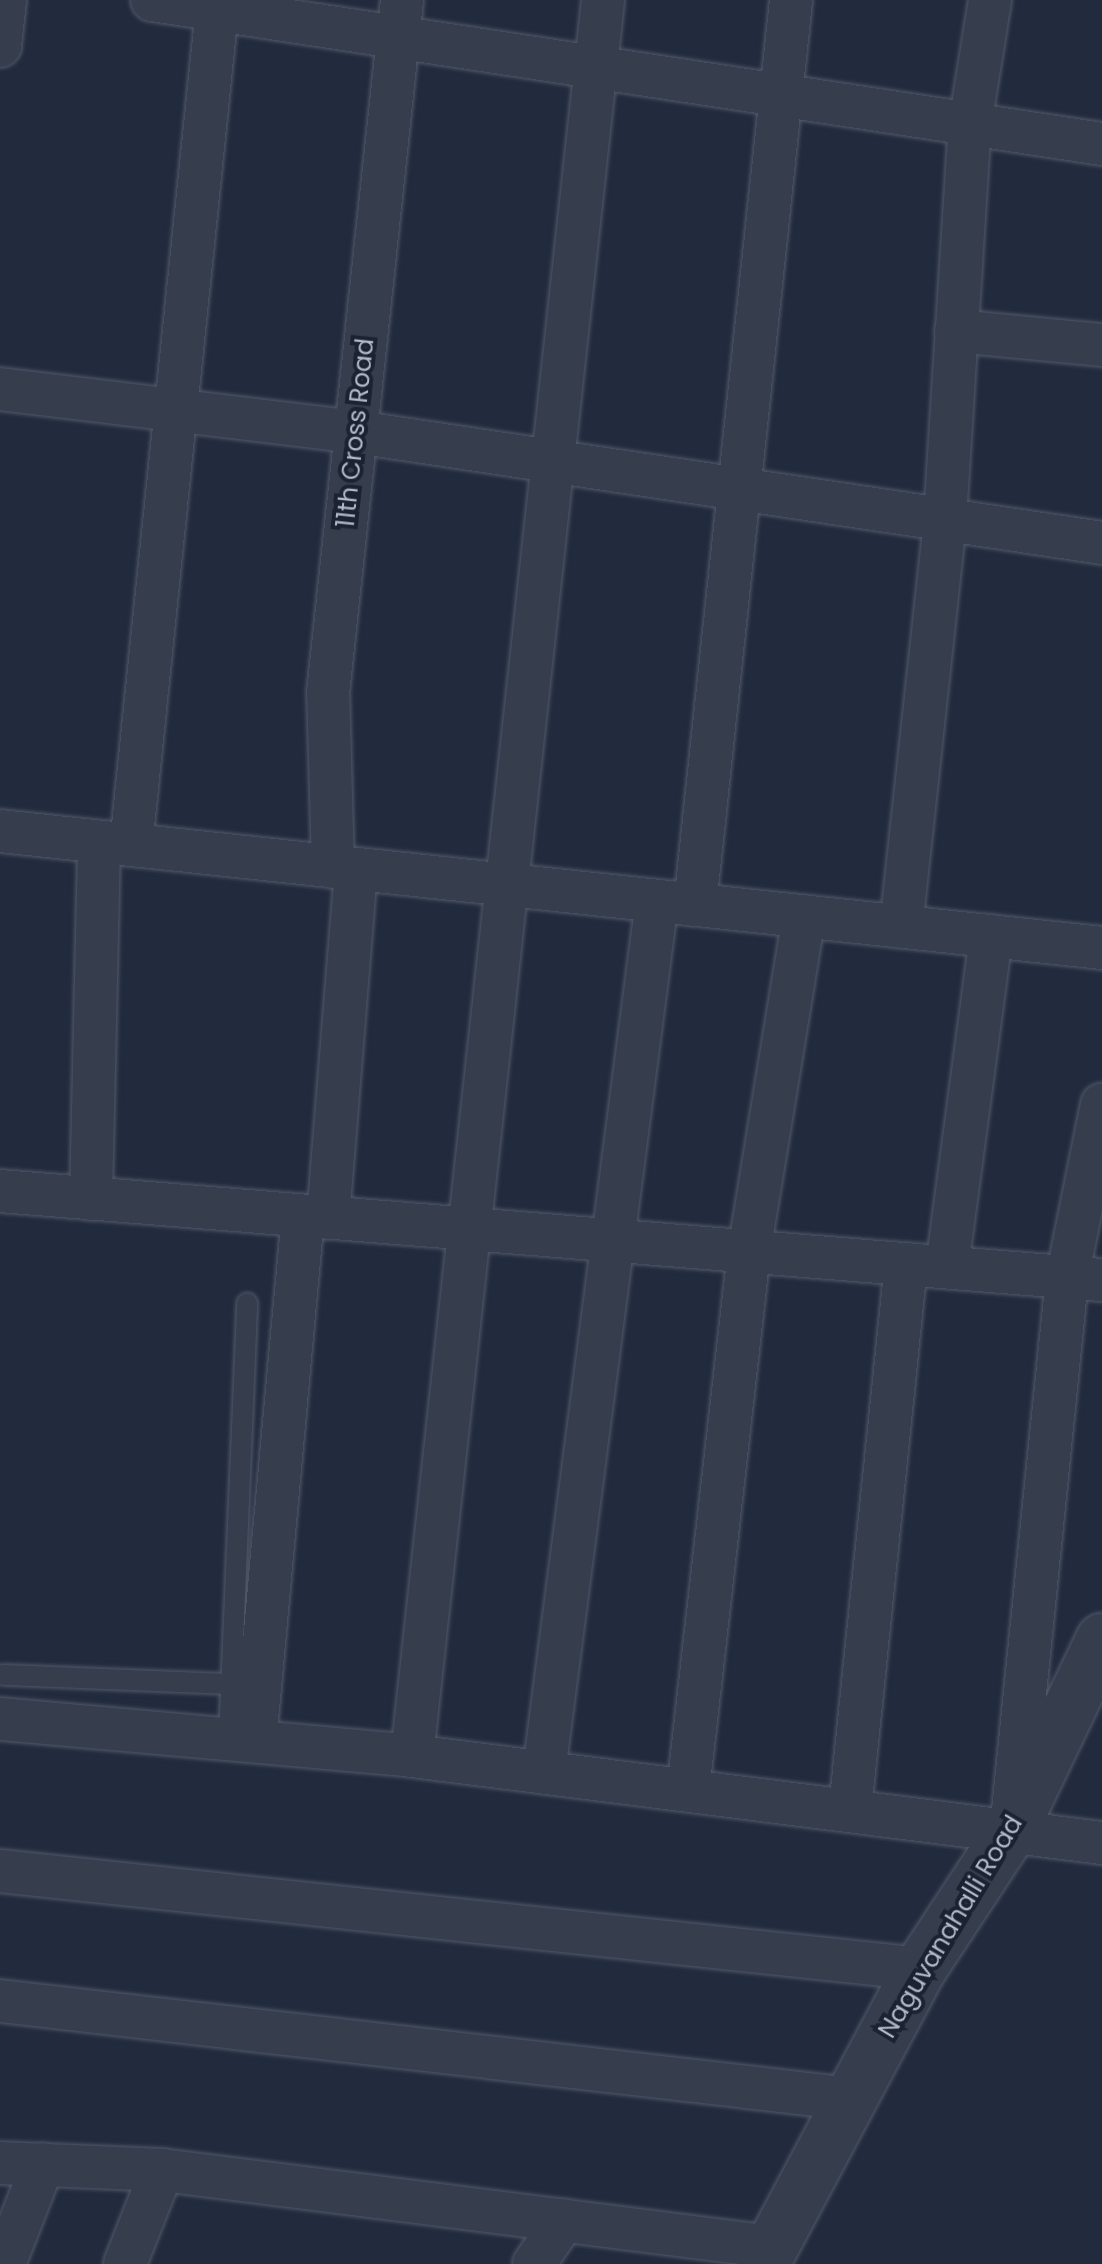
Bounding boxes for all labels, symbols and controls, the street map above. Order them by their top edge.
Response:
street label: 11th Cross Road [331,337,381,529]
street label: Naguvanahalli Road [873,1810,1029,2044]

